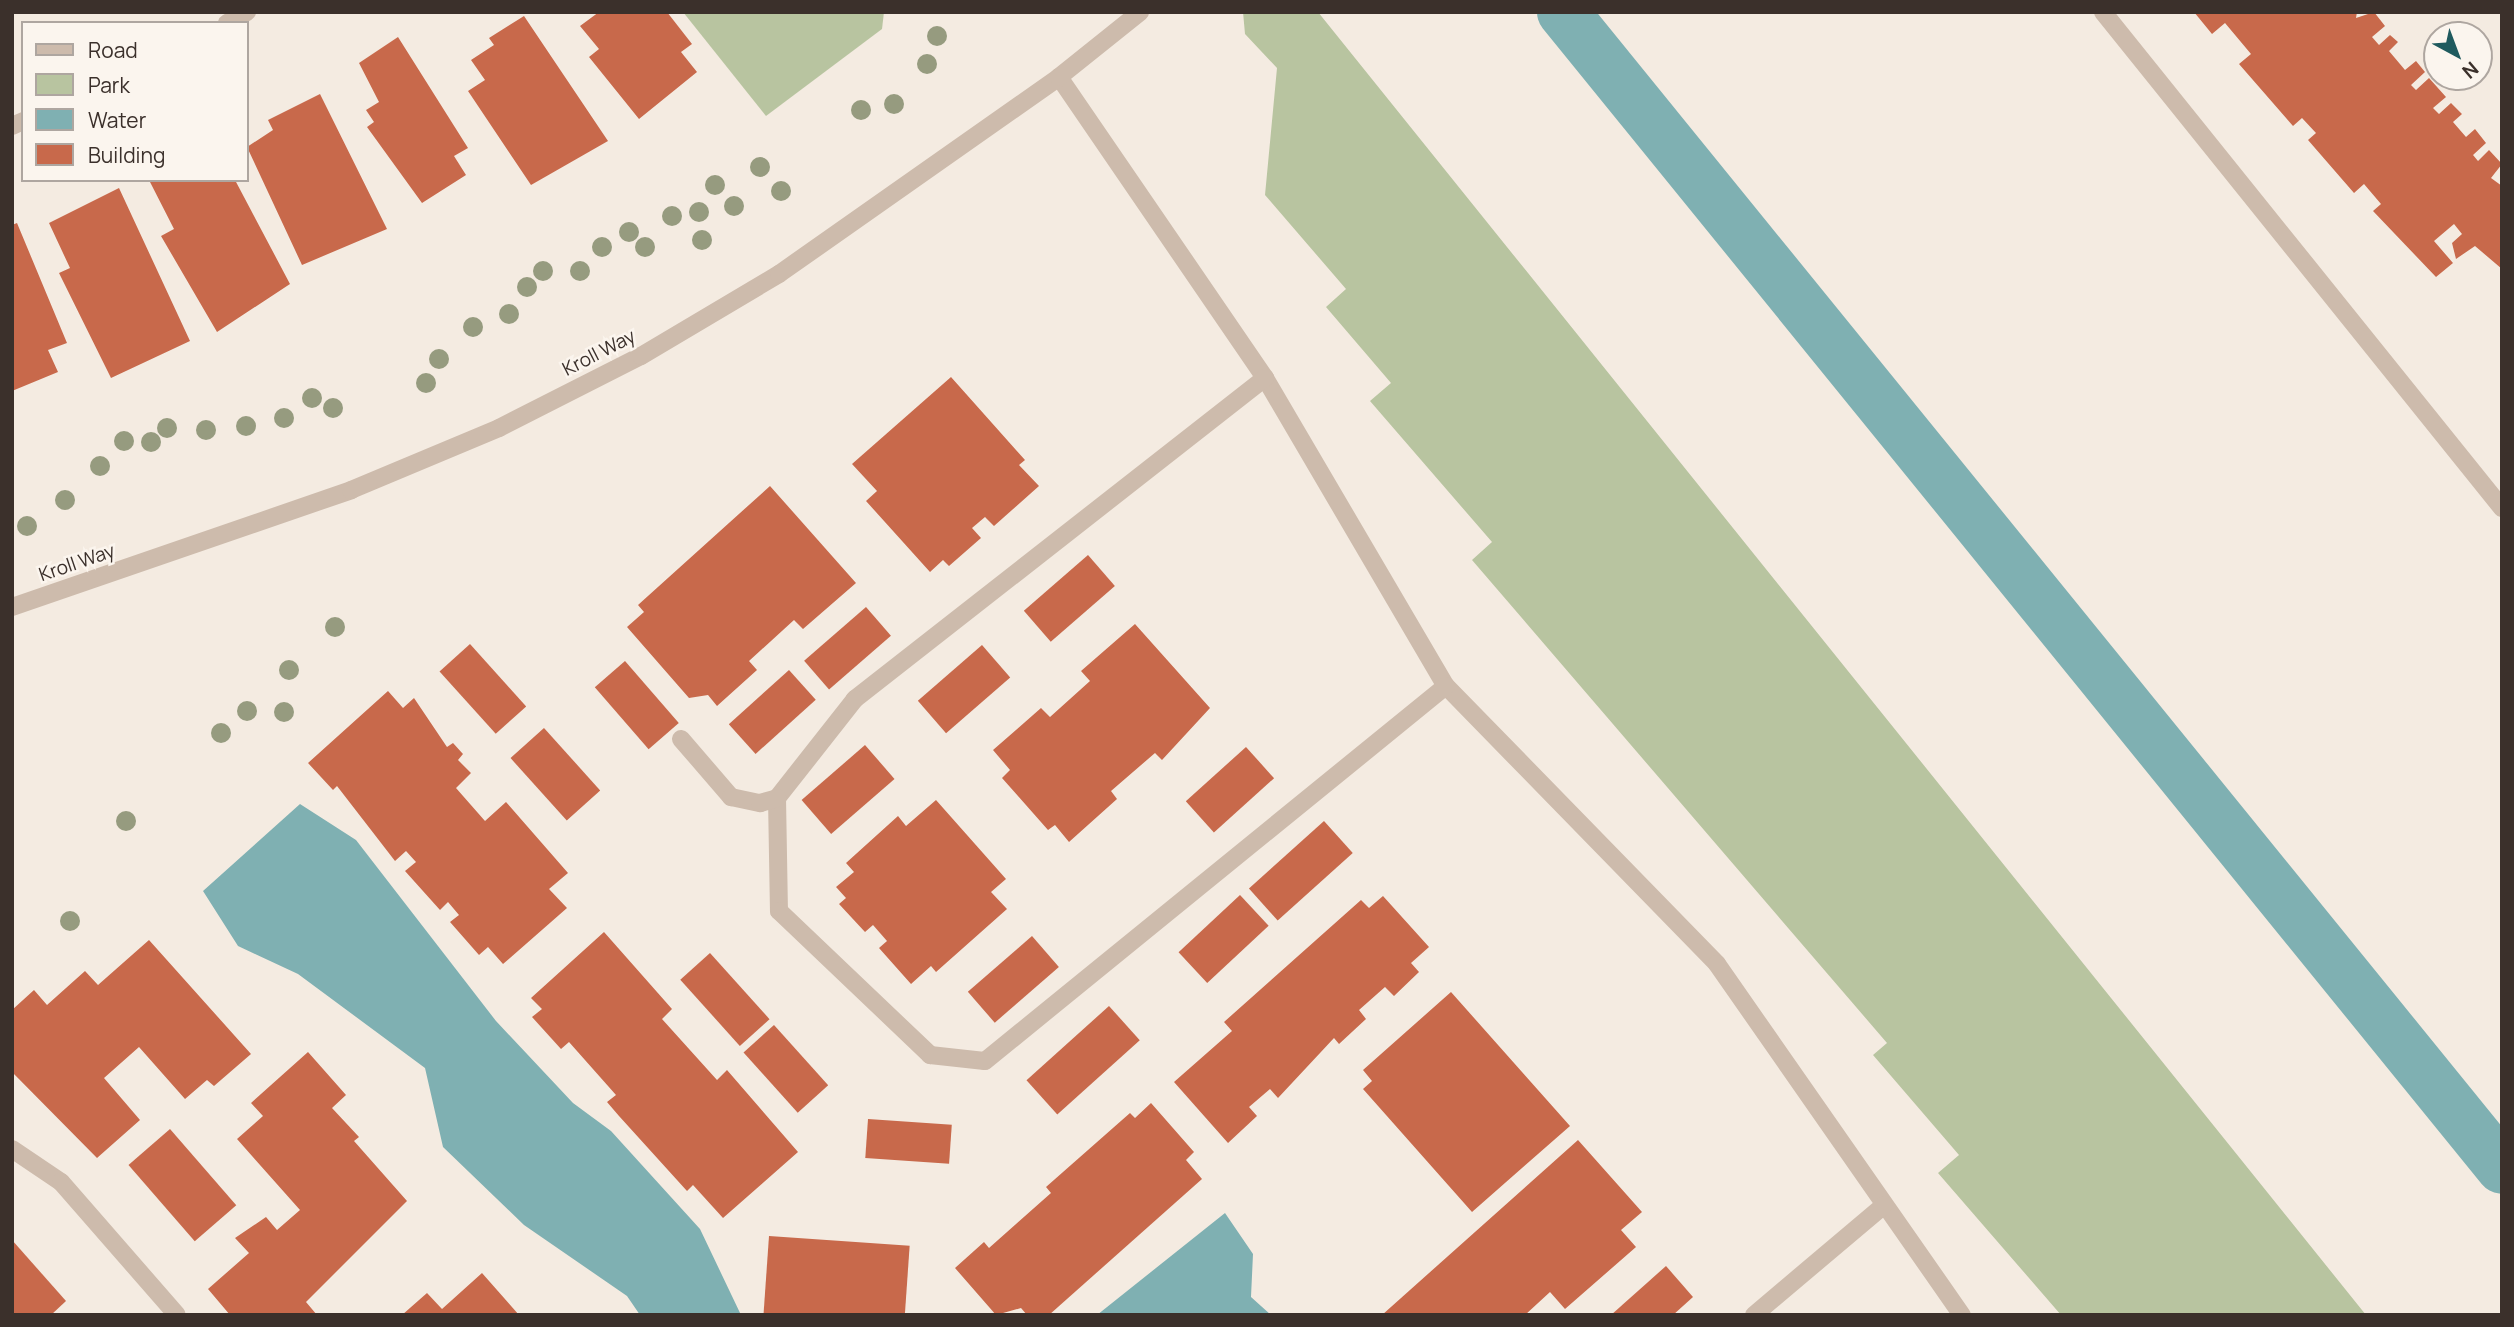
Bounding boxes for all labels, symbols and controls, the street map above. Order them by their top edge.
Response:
legend [21,21,248,182]
north arrow [2423,21,2493,91]
text: Road [88,36,138,64]
text: N [2457,56,2484,85]
text: Park [88,71,130,99]
text: Water [88,106,146,134]
text: Building [88,141,165,169]
street label: Kroll Way [559,325,639,381]
street label: Kroll Way [36,539,118,587]

